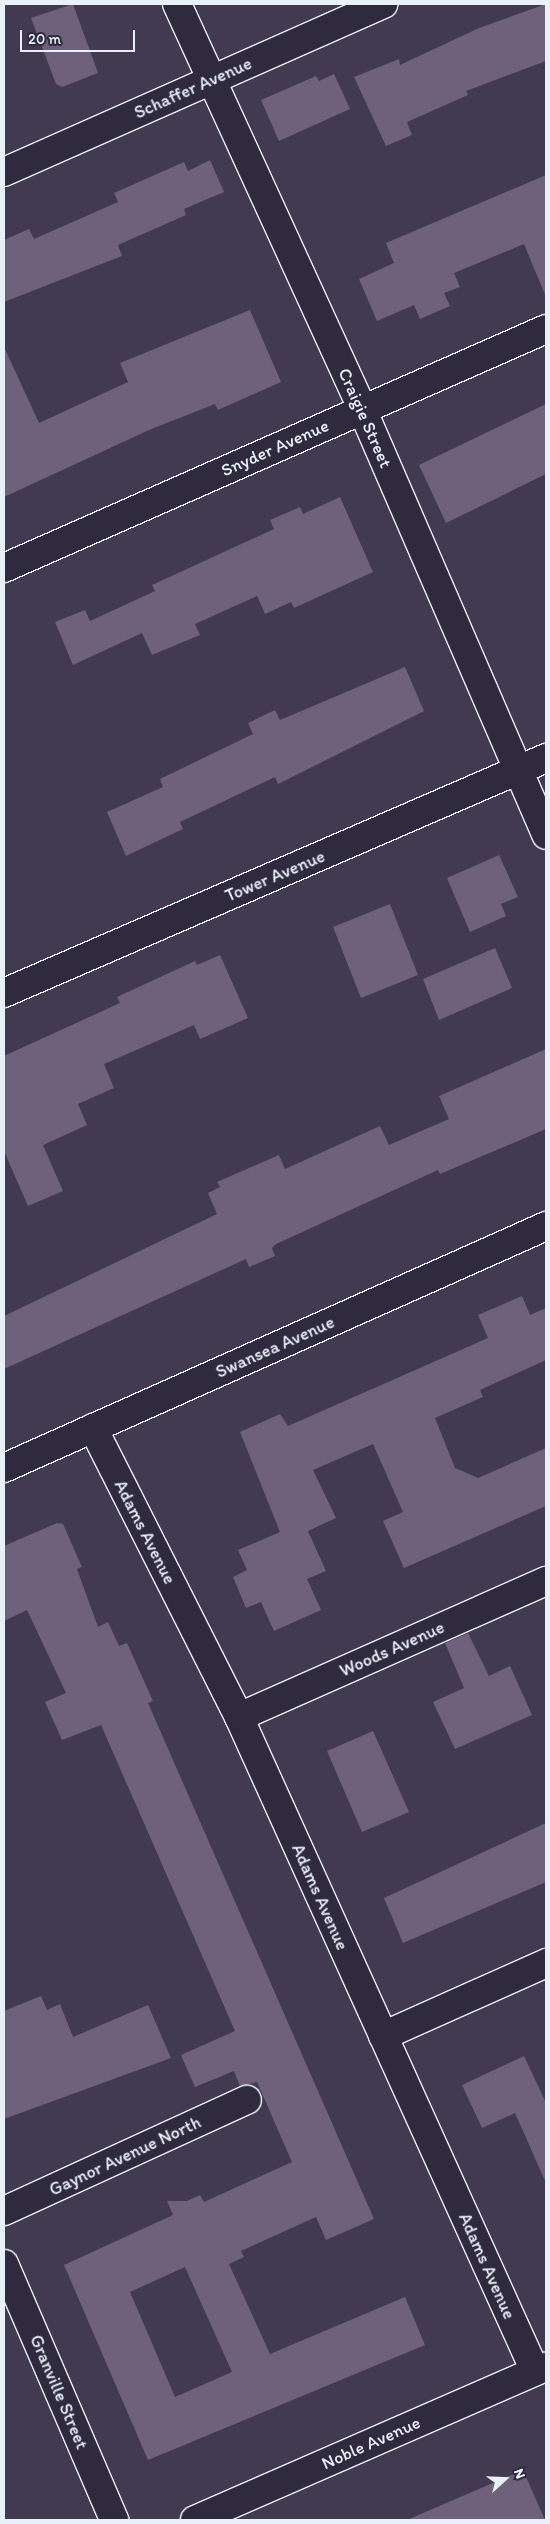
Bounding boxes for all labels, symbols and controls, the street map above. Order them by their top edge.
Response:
scale bar [22,20,138,52]
text: 20 m [28,30,61,48]
street label: Schaffer Avenue [131,52,255,124]
street label: Craigie Street [333,365,397,471]
street label: Snyder Avenue [218,415,332,481]
street label: Tower Avenue [222,845,328,907]
street label: Swansea Avenue [212,1311,338,1383]
street label: Adams Avenue [110,1476,180,1588]
street label: Woods Avenue [337,1616,447,1682]
street label: Adams Avenue [287,1841,353,1953]
street label: Gaynor Avenue North [46,2111,204,2201]
street label: Adams Avenue [454,2210,520,2322]
street label: Granville Street [25,2332,93,2452]
street label: Noble Avenue [319,2412,423,2474]
north arrow [480,2454,530,2504]
text: N [510,2466,529,2481]

